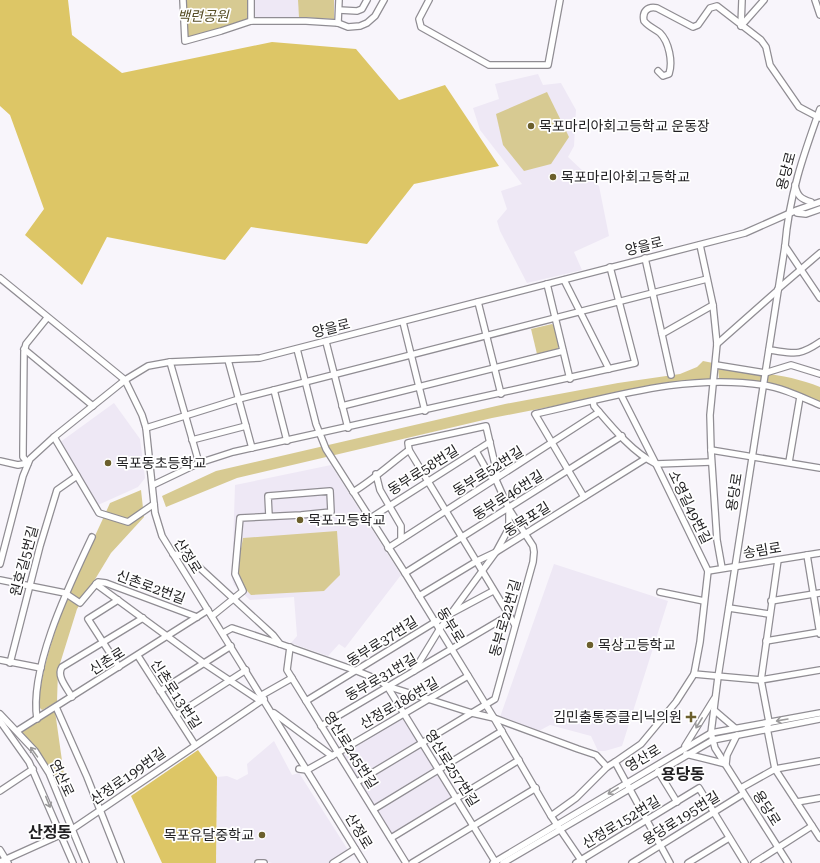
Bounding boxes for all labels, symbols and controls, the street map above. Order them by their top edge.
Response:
park label: 백련공원 [177,8,230,24]
place label: 목포마리아회고등학교 운동장 [539,118,710,134]
marker: 목포마리아회고등학교 운동장 [526,121,536,131]
street label: 용당로 [773,150,799,192]
place label: 목포마리아회고등학교 [561,169,690,185]
marker: 목포마리아회고등학교 [548,172,558,182]
street label: 양을로 [623,234,665,258]
street label: 양을로 [310,316,352,340]
street label: 동부로58번길 [385,442,461,498]
street label: 동부로52번길 [450,443,526,499]
place label: 목포동초등학교 [116,455,206,471]
marker: 목포동초등학교 [103,458,113,468]
street label: 동부로46번길 [470,467,546,523]
street label: 소영길49번길 [665,467,715,547]
street label: 용당로 [723,472,745,512]
street label: 동목포길 [501,499,553,539]
place label: 목포고등학교 [308,512,385,528]
marker: 목포고등학교 [295,515,305,525]
street label: 원호길5번길 [7,524,41,598]
street label: 산정로 [171,535,205,577]
street label: 송림로 [742,539,782,561]
street label: 신촌로2번길 [114,567,188,607]
street label: 동부로22번길 [486,577,524,659]
street label: 동부로 [434,604,468,646]
street label: 동부로37번길 [344,613,420,669]
place label: 목상고등학교 [598,637,675,653]
marker: 목상고등학교 [585,640,595,650]
street label: 신촌로 [86,644,128,678]
street label: 동부로31번길 [342,650,420,704]
street label: 신촌로13번길 [147,656,205,732]
street label: 산정로186번길 [357,674,441,732]
street label: 영산로245번길 [321,708,381,792]
place label: 김민출통증클리닉의원 [553,709,682,725]
marker: 김민출통증클리닉의원 [685,711,697,723]
one-way arrow [776,716,789,724]
one-way arrow [695,717,703,729]
street label: 영산로257번길 [422,726,482,810]
street label: 영산로 [622,741,664,775]
street label: 산정로199번길 [87,744,169,808]
one-way arrow [30,746,39,757]
street label: 연산로 [47,757,77,799]
district label: 용당동 [661,765,705,784]
one-way arrow [607,787,619,795]
street label: 용당로 [750,787,784,829]
street label: 용당로195번길 [639,788,723,848]
street label: 산정로152번길 [579,793,663,851]
one-way arrow [44,796,52,808]
street label: 산정로 [342,810,376,852]
district label: 산정동 [28,823,72,842]
place label: 목포유달중학교 [164,827,254,843]
marker: 목포유달중학교 [257,830,267,840]

